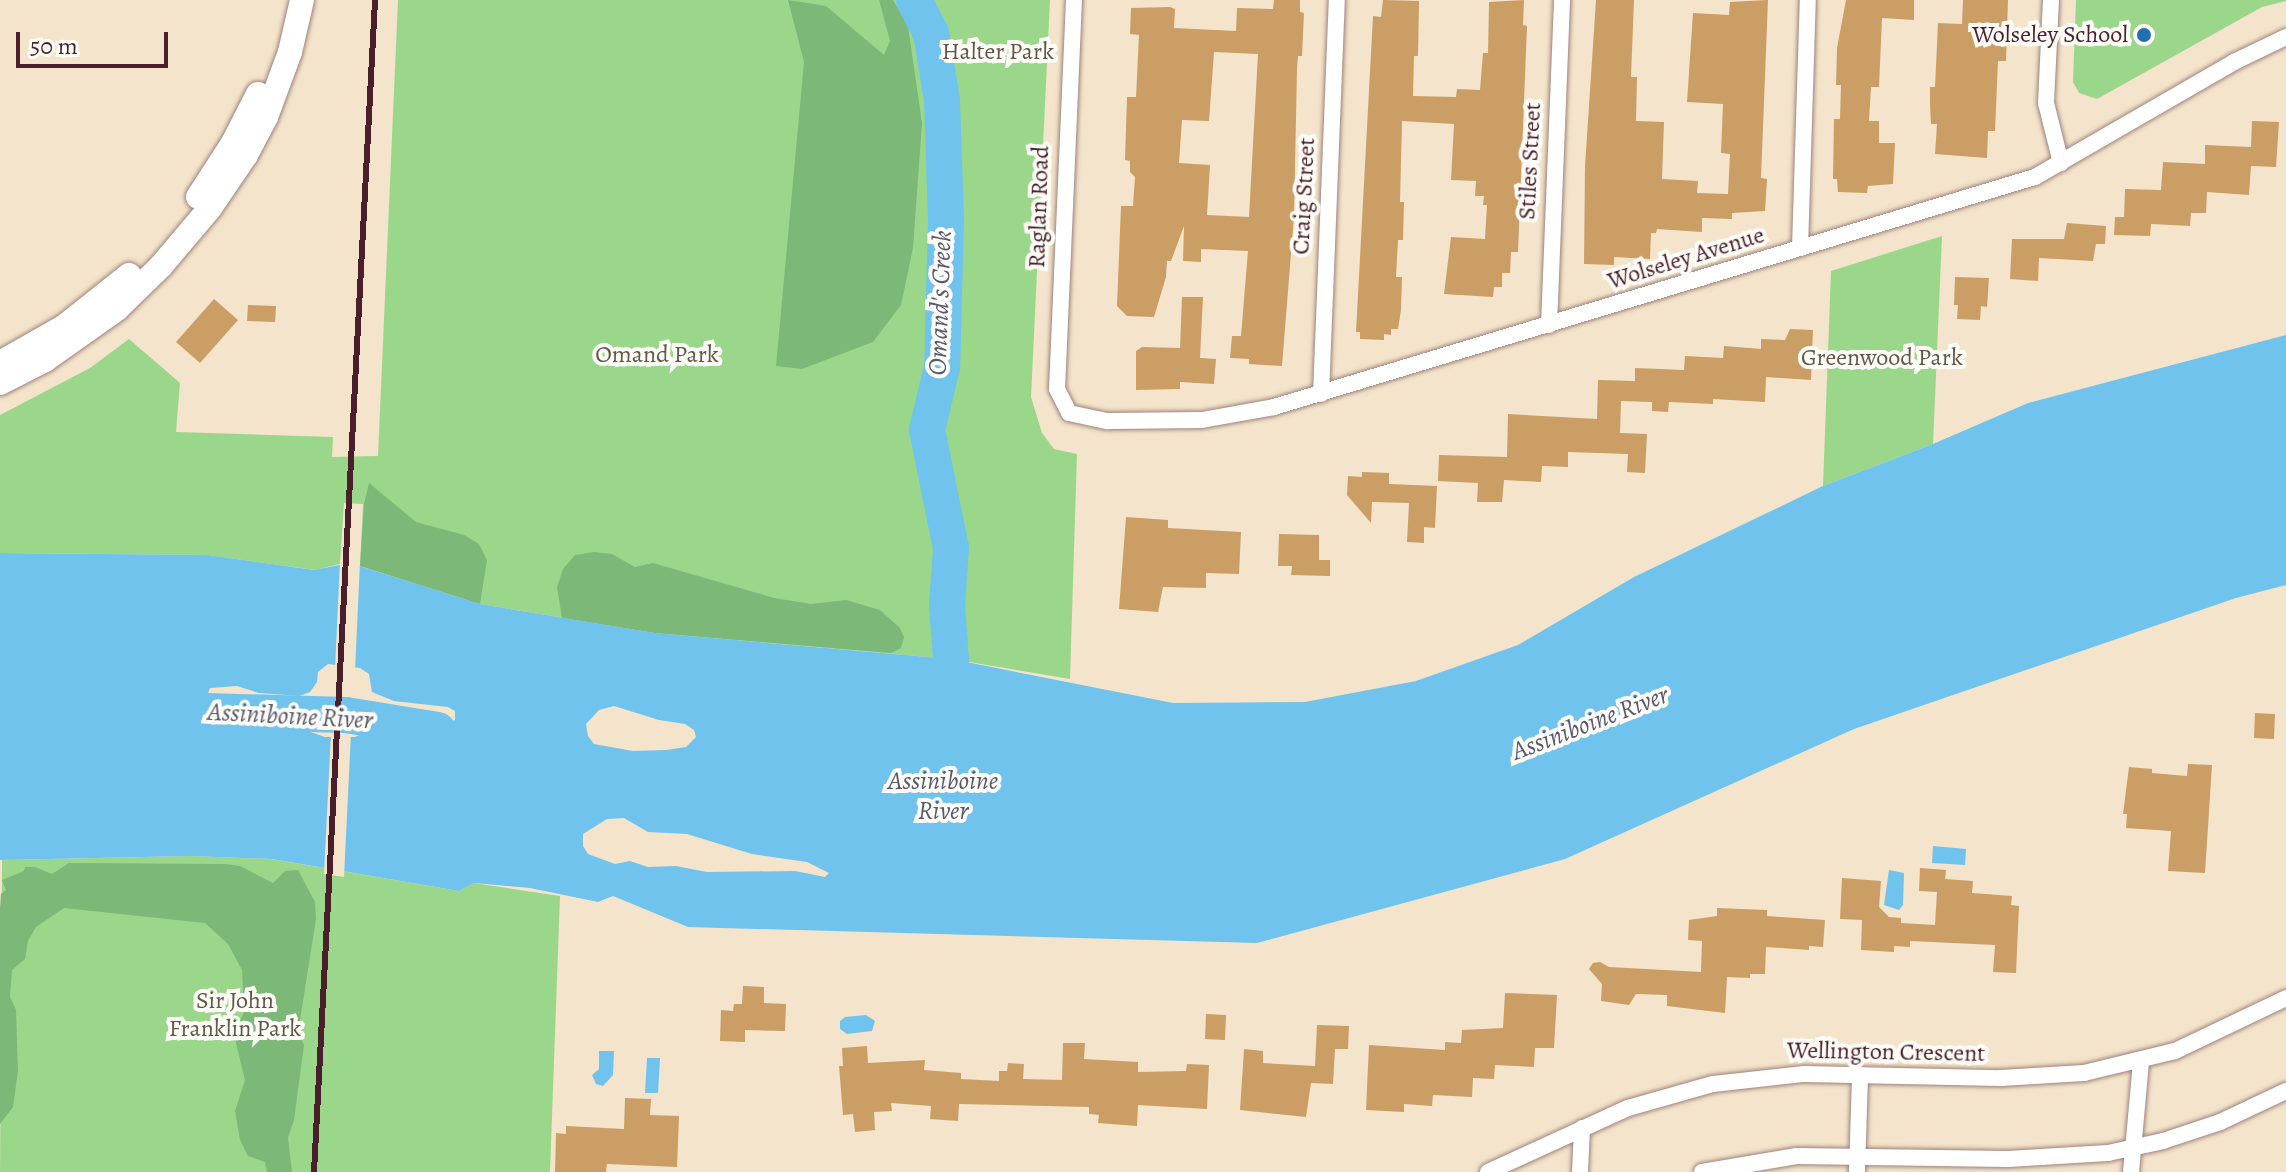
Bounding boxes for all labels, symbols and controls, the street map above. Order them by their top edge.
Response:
scale bar [20,16,172,66]
place label: Wolseley School [1972,21,2128,49]
marker: Wolseley School [2135,26,2153,44]
text: 50 m [30,30,78,62]
park label: Halter Park [942,38,1054,66]
street label: Stiles Street [1513,102,1547,220]
street label: Craig Street [1287,137,1321,255]
street label: Raglan Road [1022,145,1056,269]
street label: Wolseley Avenue [1604,221,1768,295]
water label: Omand's Creek [922,230,958,376]
park label: Omand Park [595,341,719,369]
park label: Greenwood Park [1801,344,1963,372]
water label: Assiniboine River [1507,679,1673,767]
water label: Assiniboine River [207,696,373,736]
water label: Assiniboine River [888,765,998,826]
park label: Sir John Franklin Park [169,987,301,1043]
street label: Wellington Crescent [1787,1036,1985,1068]

